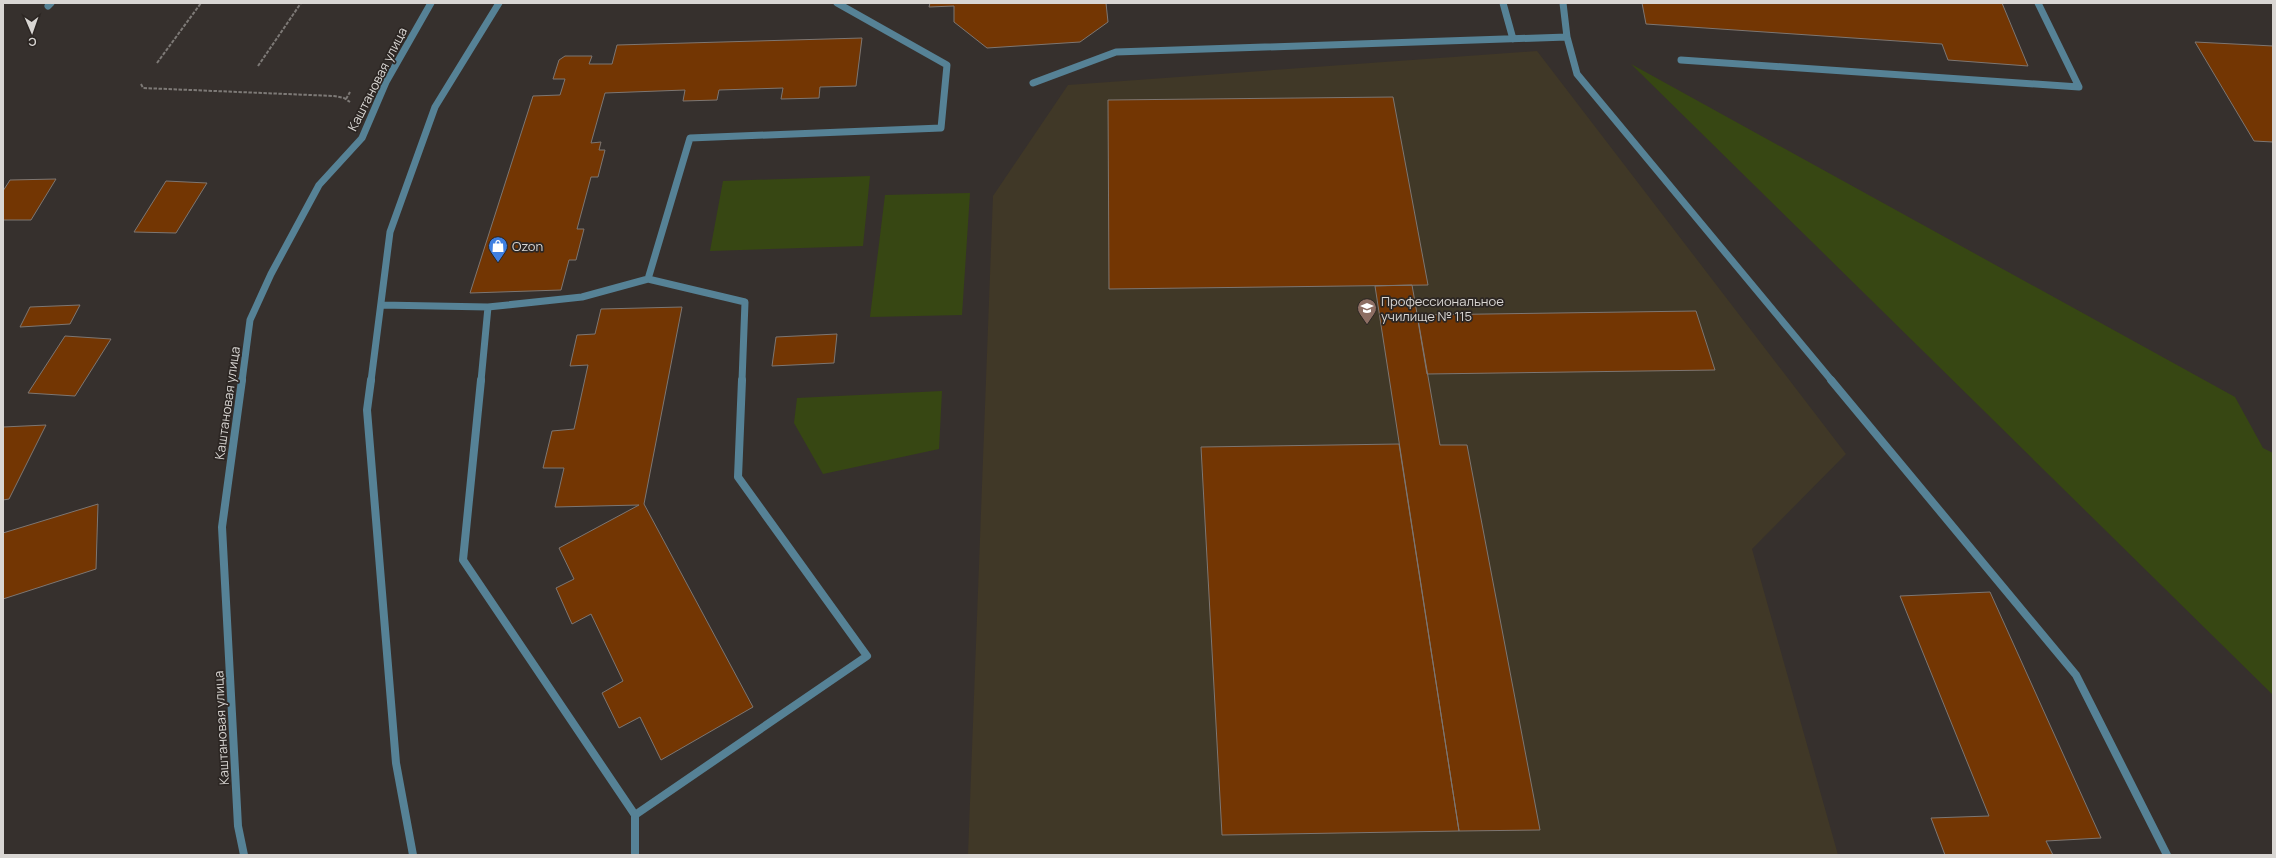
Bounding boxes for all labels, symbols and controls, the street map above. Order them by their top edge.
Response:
north arrow [12,12,52,52]
street label: Каштановая улица [343,24,411,134]
text: С [28,35,37,50]
shop icon: Ozon [487,235,509,263]
place label: Ozon [512,237,543,255]
place label: Профессиональное училище № 115 [1381,292,1504,325]
school or university icon: Профессиональное училище № 115 [1356,297,1378,325]
street label: Каштановая улица [210,345,244,461]
street label: Каштановая улица [209,670,233,786]

